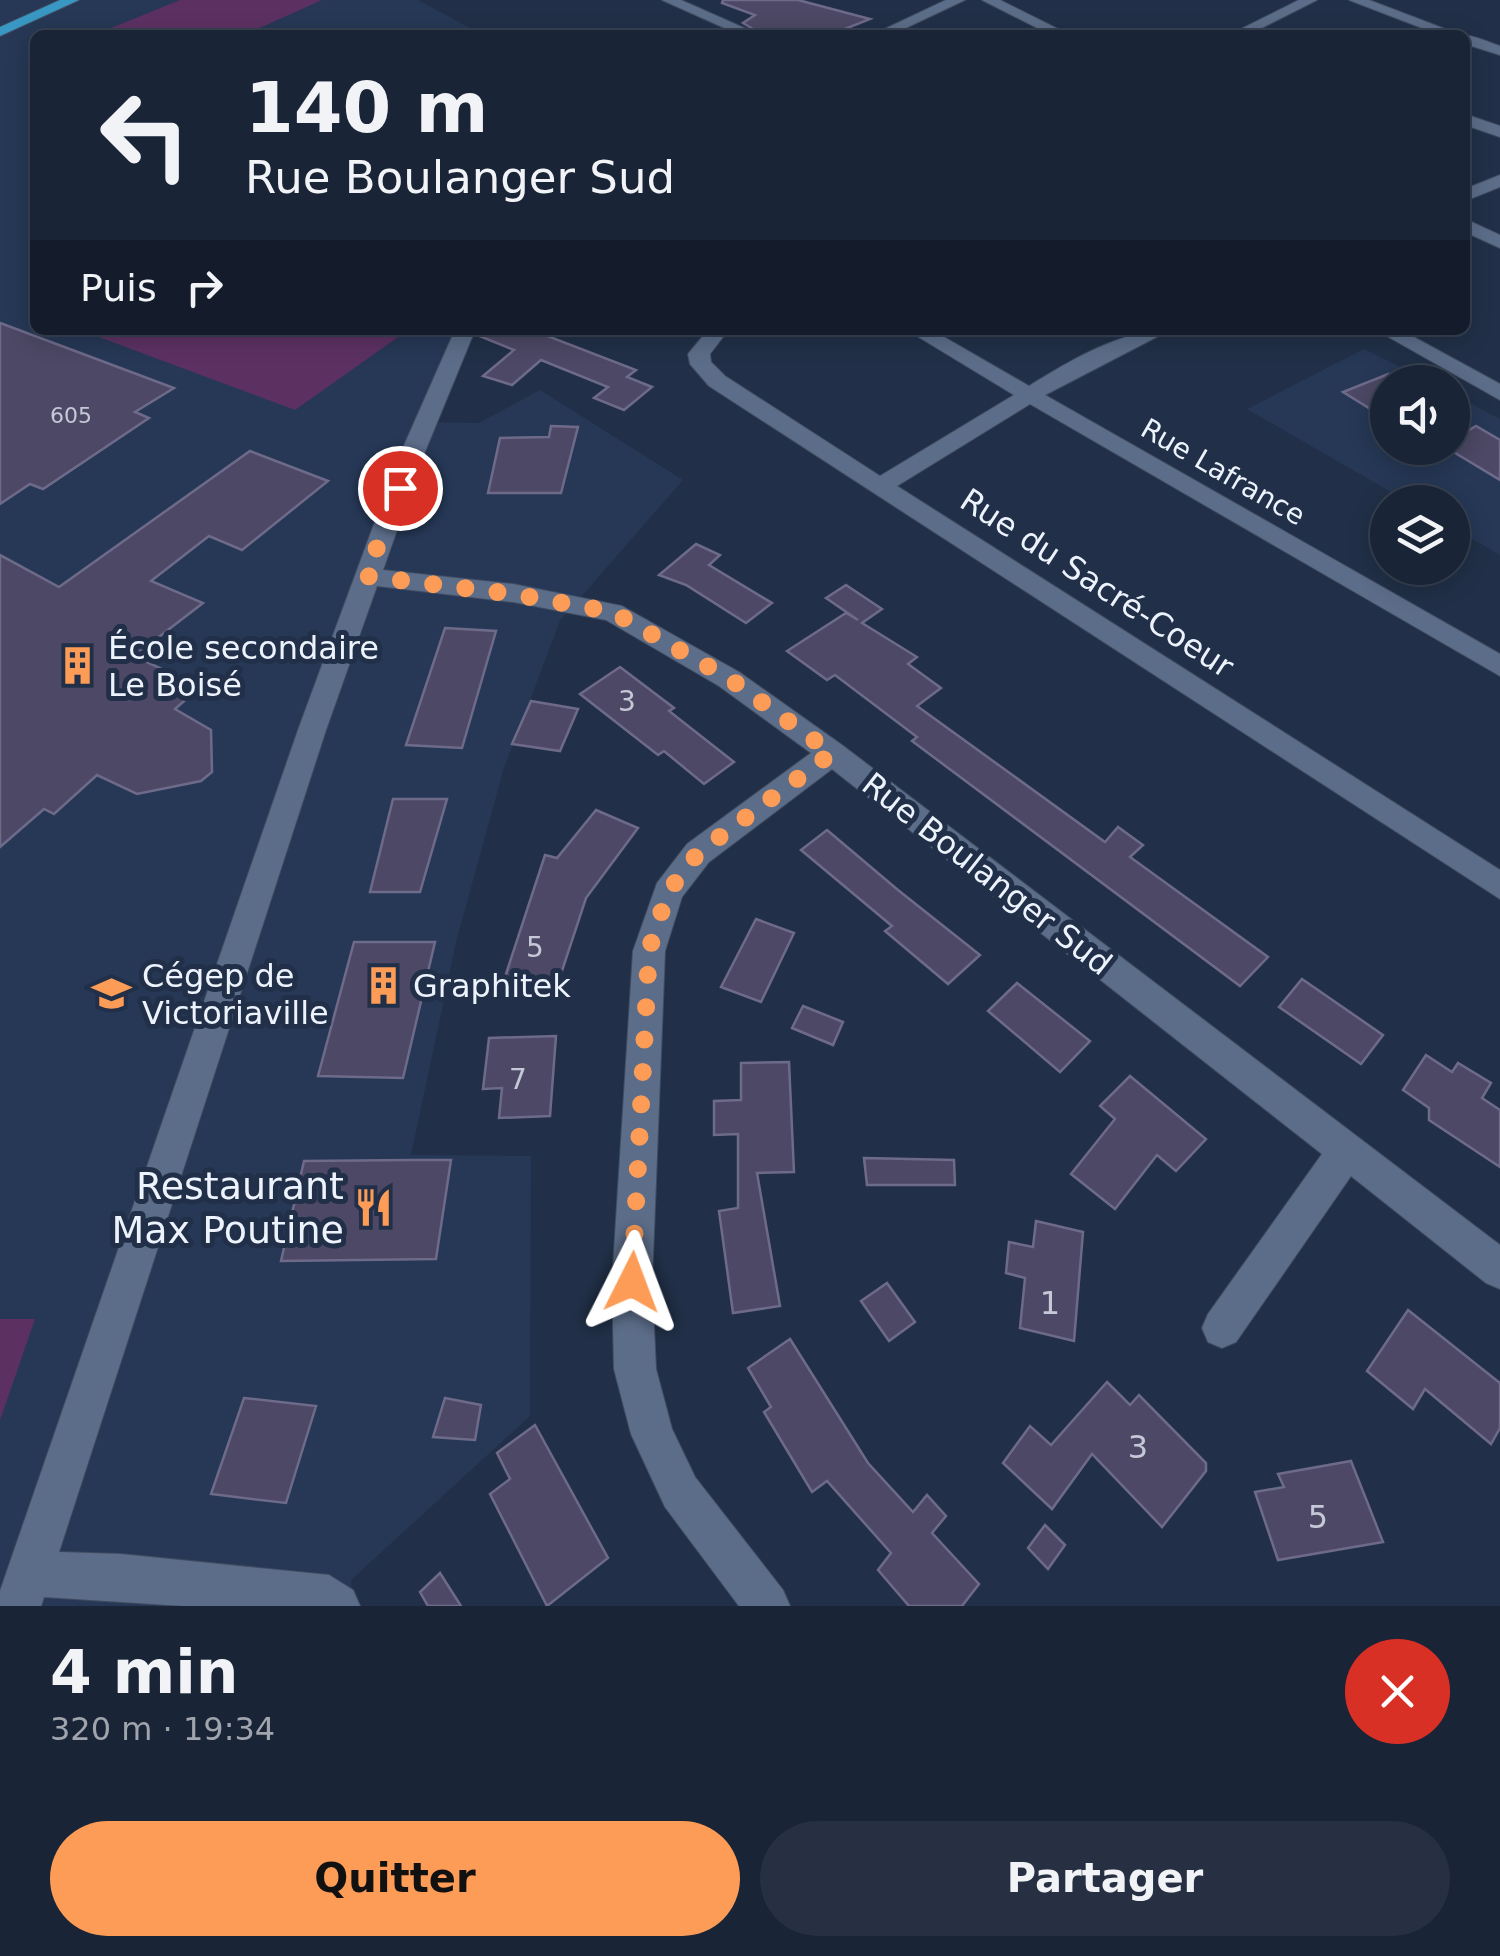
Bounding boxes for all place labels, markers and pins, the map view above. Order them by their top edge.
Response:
pin [358,446,443,531]
place label: École secondaire Le Boisé [108,629,379,704]
building icon: École secondaire Le Boisé [57,645,99,687]
place label: Cégep de Victoriaville [142,957,329,1032]
building icon: Graphitek [362,965,404,1007]
place label: Graphitek [413,967,571,1005]
school or university icon: Cégep de Victoriaville [91,973,133,1015]
place label: Restaurant Max Poutine [112,1164,344,1252]
restaurant icon: Restaurant Max Poutine [353,1187,395,1229]

